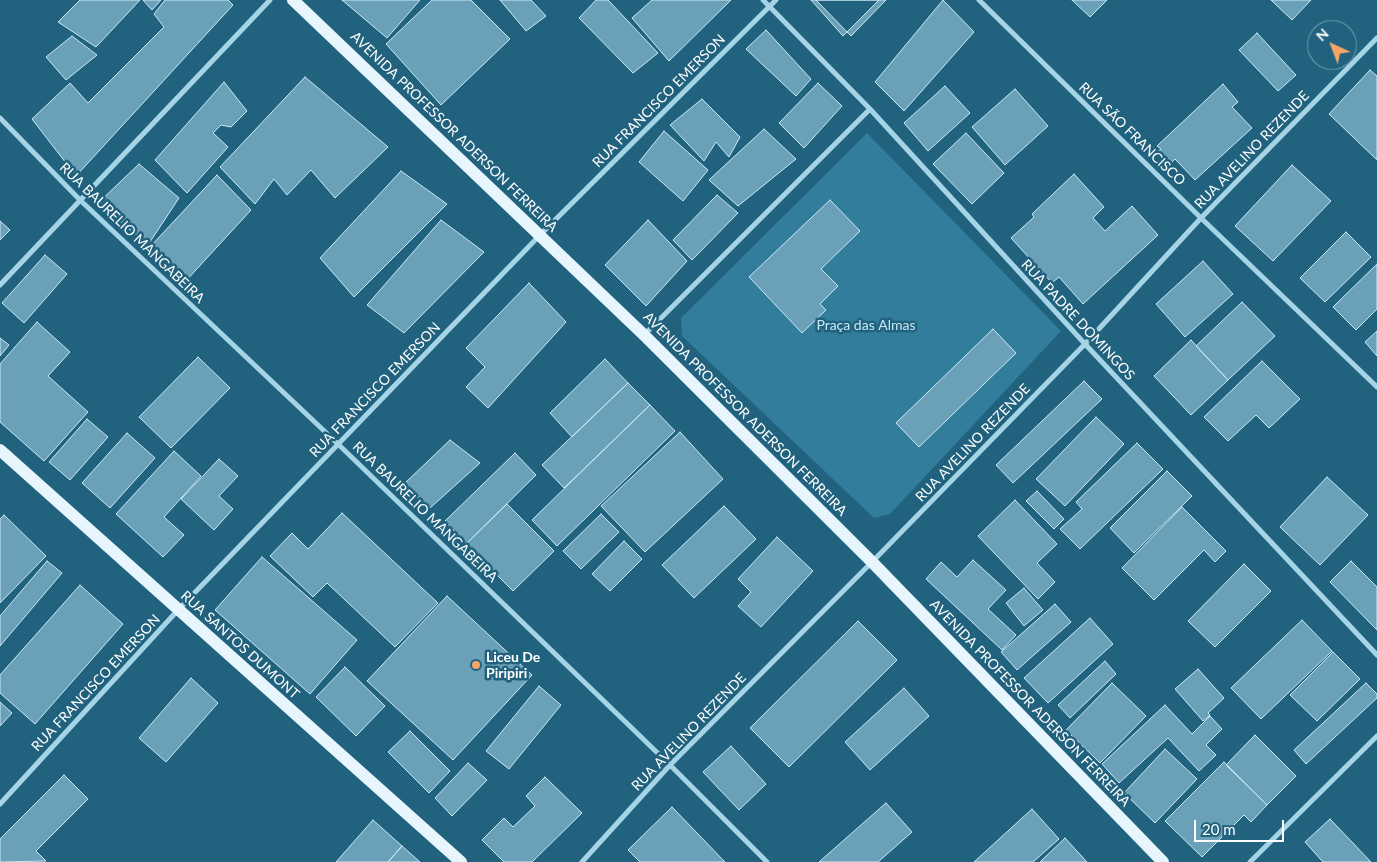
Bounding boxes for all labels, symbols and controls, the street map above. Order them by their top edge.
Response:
north arrow [1307,20,1357,70]
text: N [1312,25,1332,44]
street label: AVENIDA PROFESSOR ADERSON FERREIRA [347,28,561,236]
street label: RUA FRANCISCO EMERSON [589,31,729,171]
street label: RUA SÃO FRANCISCO [1075,79,1189,189]
street label: RUA AVELINO REZENDE [1191,88,1313,212]
street label: RUA BAURELIO MANGABEIRA [56,159,208,307]
street label: RUA PADRE DOMINGOS [1018,256,1138,384]
street label: AVENIDA PROFESSOR ADERSON FERREIRA [640,309,850,519]
park label: Praça das Almas [816,317,916,333]
street label: RUA FRANCISCO EMERSON [306,319,444,461]
street label: RUA AVELINO REZENDE [912,381,1034,505]
street label: RUA BAURELIO MANGABEIRA [349,438,501,586]
street label: RUA SANTOS DUMONT [177,587,303,703]
street label: AVENIDA PROFESSOR ADERSON FERREIRA [926,596,1134,810]
street label: RUA FRANCISCO EMERSON [28,611,164,755]
place label: Liceu De Piripiri [486,649,540,682]
marker: Liceu De Piripiri [470,659,482,671]
street label: RUA AVELINO REZENDE [628,670,750,794]
scale bar [1197,810,1287,842]
text: 20 m [1202,820,1236,838]

